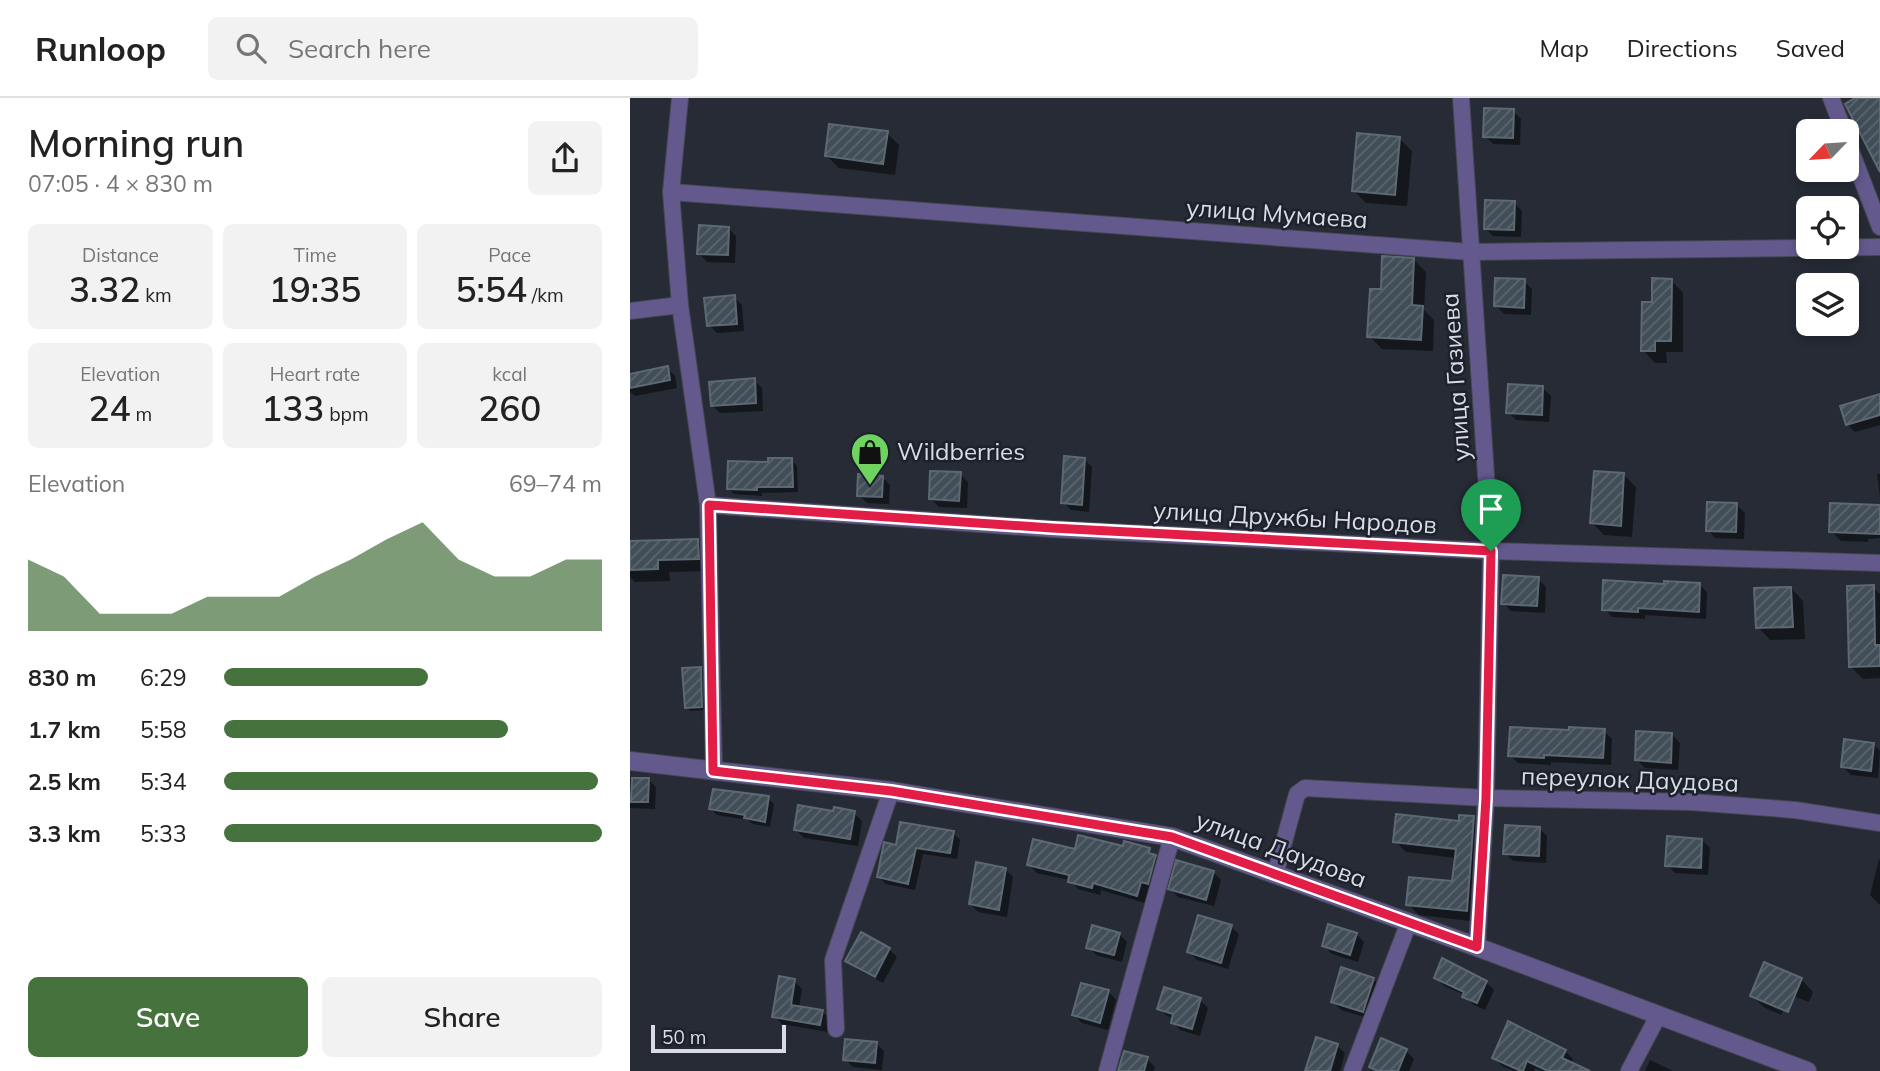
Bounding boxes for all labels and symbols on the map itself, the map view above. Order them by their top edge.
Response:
north arrow [1796,119,1858,182]
street label: улица Мумаева [1185,192,1369,234]
street label: улица Газиева [1434,292,1476,462]
shop icon: Wildberries [849,431,891,486]
place label: Wildberries [897,436,1025,466]
pin [1461,479,1521,551]
street label: улица Дружбы Народов [1152,495,1438,539]
street label: переулок Даудова [1521,760,1739,798]
street label: улица Даудова [1192,804,1371,894]
scale bar [651,1022,786,1054]

